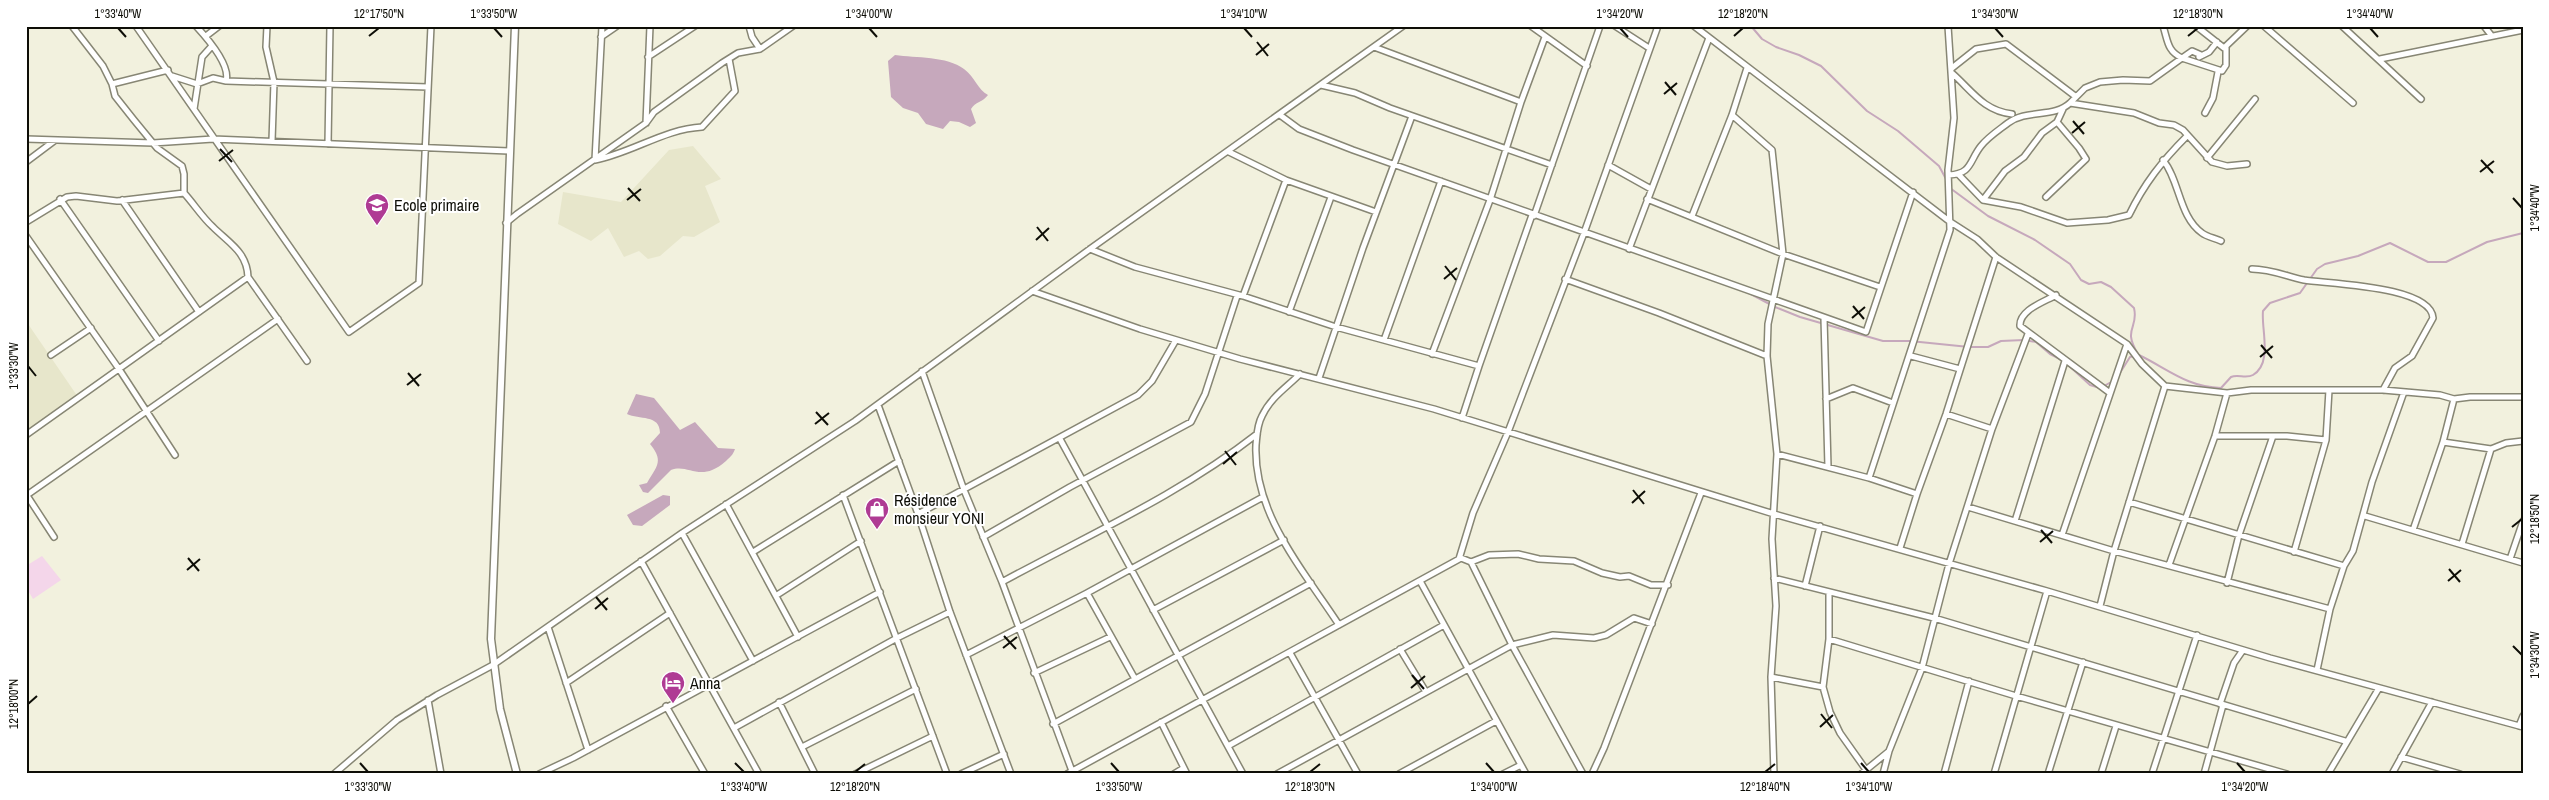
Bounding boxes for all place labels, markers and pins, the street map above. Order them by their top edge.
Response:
school or university icon: Ecole primaire [364,192,390,226]
place label: Ecole primaire [394,194,479,216]
place label: Résidence monsieur YONI [894,489,984,529]
shop icon: Résidence monsieur YONI [864,496,890,530]
hotel icon: Anna [660,670,686,704]
place label: Anna [689,672,721,694]

